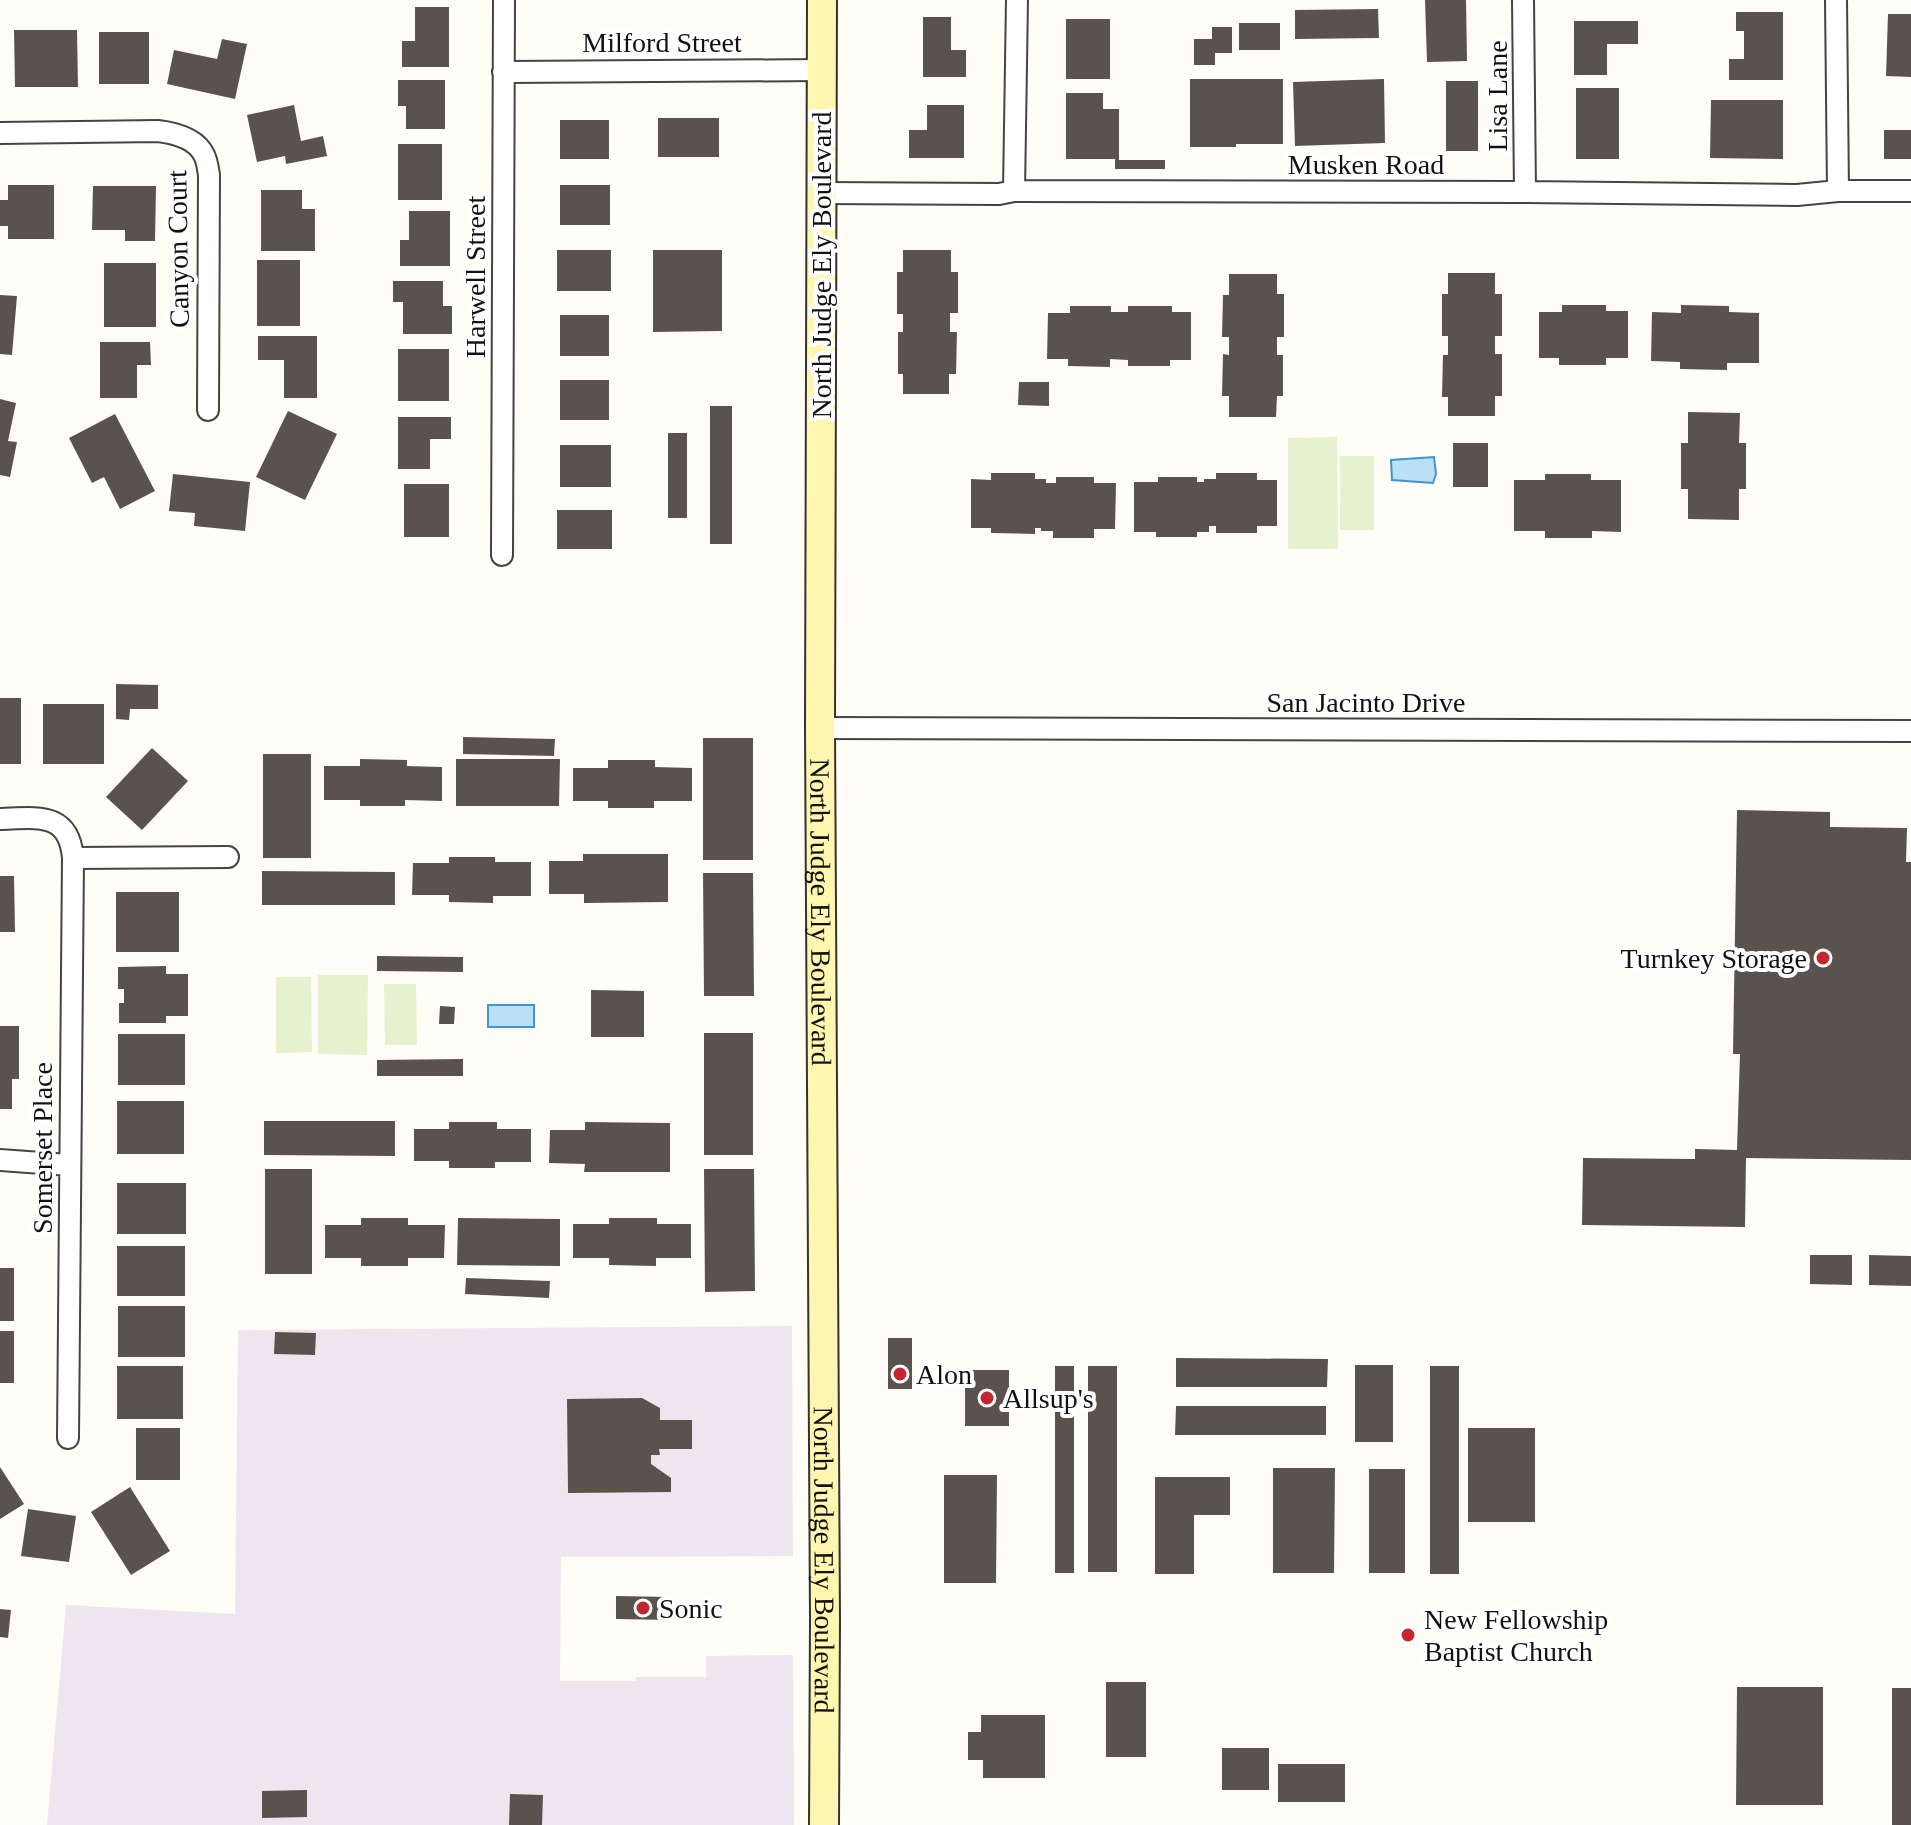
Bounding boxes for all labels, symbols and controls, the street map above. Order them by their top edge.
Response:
street label: Milford Street [582,27,742,58]
street label: Lisa Lane [1482,40,1513,152]
street label: North Judge Ely Boulevard [806,111,837,419]
street label: Musken Road [1288,149,1444,180]
street label: Canyon Court [161,170,195,328]
street label: Harwell Street [460,196,491,358]
street label: San Jacinto Drive [1266,687,1466,718]
street label: North Judge Ely Boulevard [805,758,837,1066]
place label: Turnkey Storage [1621,943,1807,974]
marker: Turnkey Storage [1814,949,1832,967]
street label: Somerset Place [27,1062,58,1234]
place label: Alon [916,1359,972,1390]
marker: Alon [891,1365,909,1383]
place label: Allsup's [1003,1383,1094,1414]
marker: Allsup's [978,1389,996,1407]
street label: North Judge Ely Boulevard [808,1406,841,1714]
place label: Sonic [659,1593,723,1624]
marker: Sonic [634,1599,652,1617]
place label: New Fellowship Baptist Church [1424,1604,1608,1667]
marker: New Fellowship Baptist Church [1399,1626,1417,1644]

